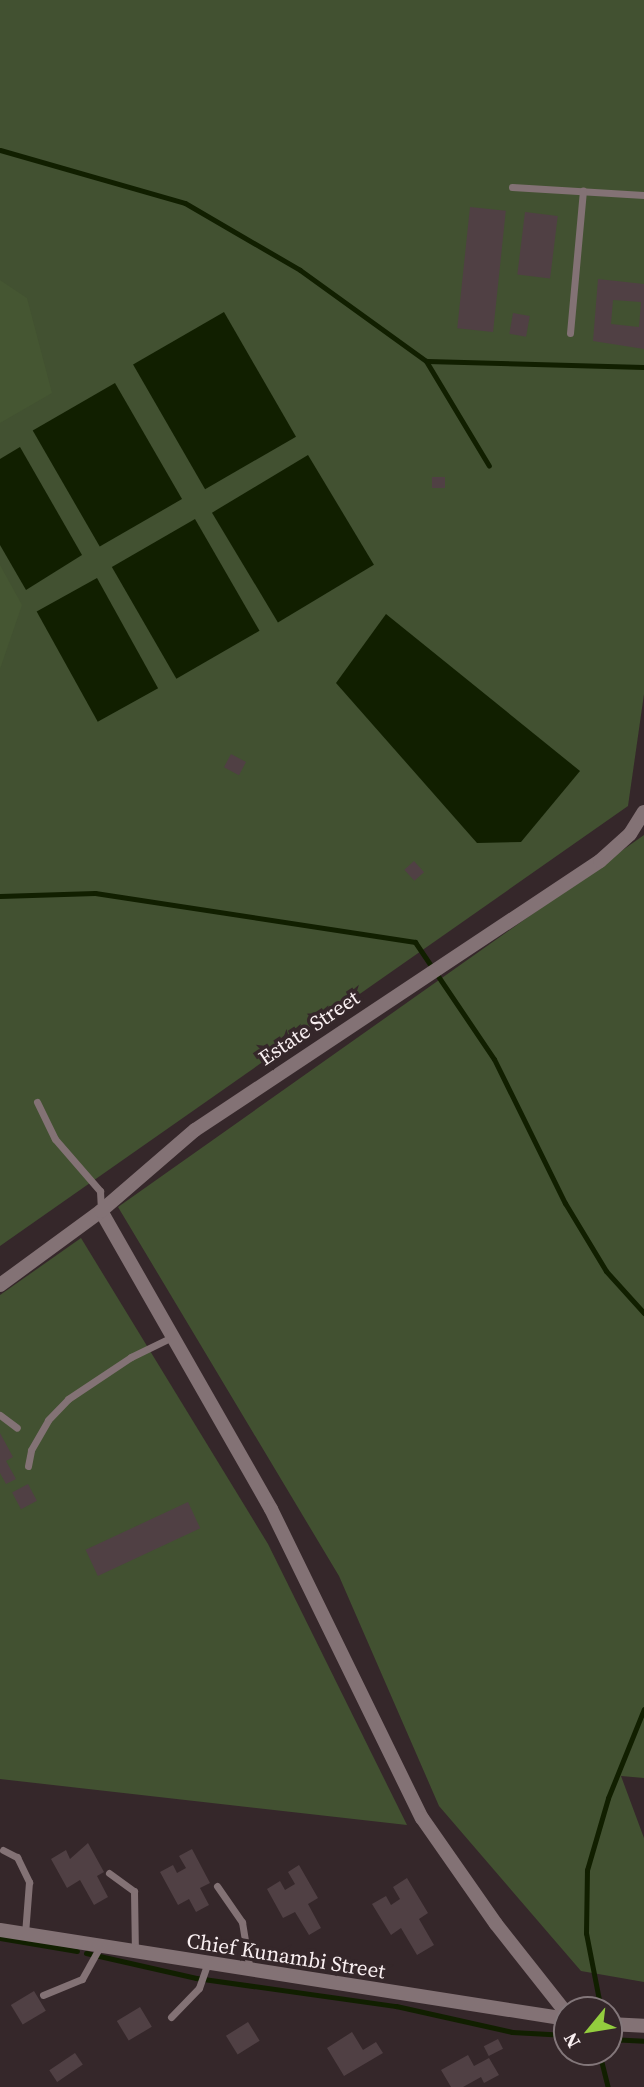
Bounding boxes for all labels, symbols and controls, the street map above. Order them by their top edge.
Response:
street label: Estate Street [254,985,364,1071]
street label: Chief Kunambi Street [185,1928,387,1984]
north arrow [553,1996,623,2066]
text: N [557,2028,586,2053]

